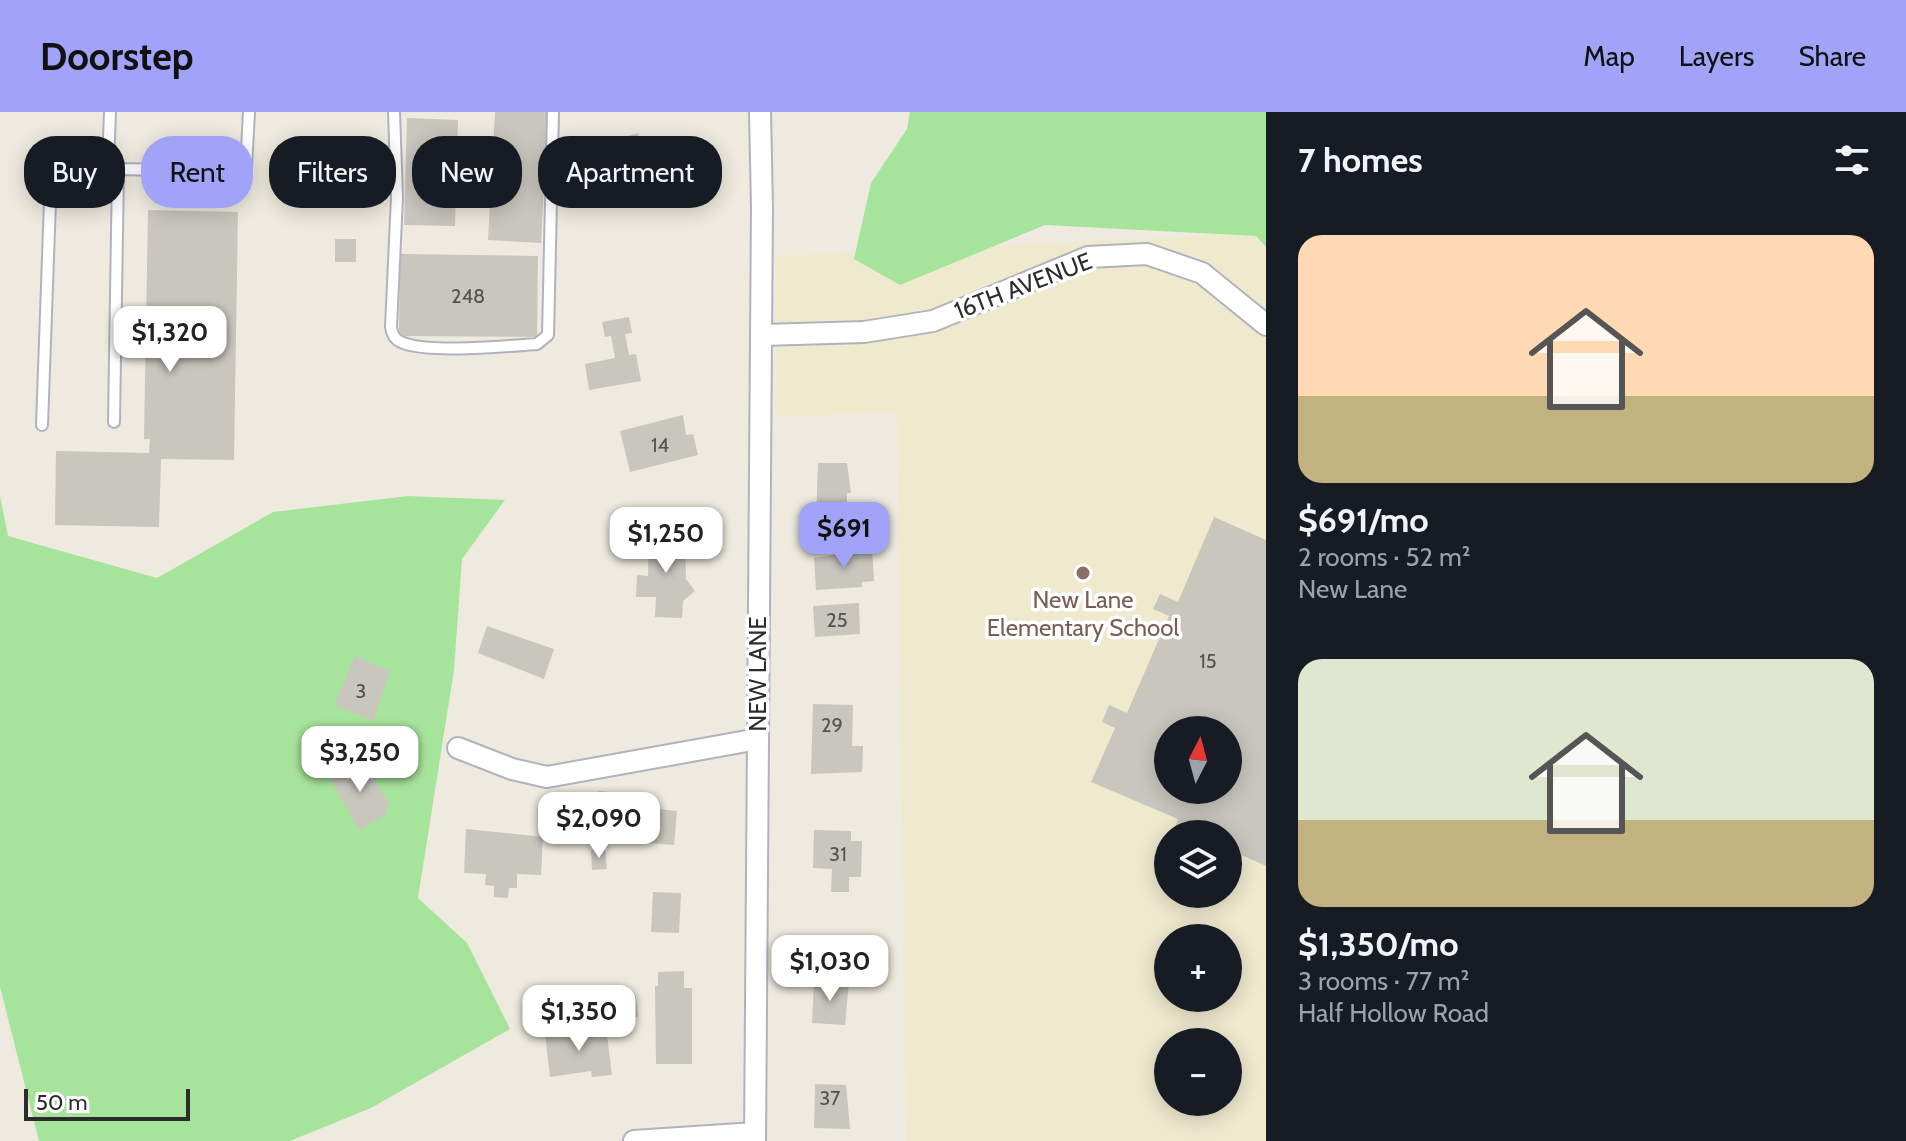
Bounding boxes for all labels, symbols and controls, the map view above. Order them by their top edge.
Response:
text: Doorstep [40,33,193,80]
text: Map [1583,39,1635,73]
text: Layers [1679,39,1754,73]
text: Share [1798,39,1866,73]
chip: Buy [24,136,125,208]
chip: Rent [141,136,253,208]
chip: Filters [269,136,396,208]
chip: New [412,136,522,208]
chip: Apartment [538,136,722,208]
icon: filters [1830,138,1874,182]
text: 7 homes [1298,139,1423,181]
street label: 16TH AVENUE [950,246,1096,325]
house number: 248 [451,284,485,308]
icon: home [1514,287,1658,431]
pin: $1,320 [105,306,235,374]
text: $1,320 [132,316,208,348]
house number: 14 [651,433,669,457]
text: $691/mo [1298,499,1429,541]
pin: $691 [797,502,891,570]
pin: $1,250 [601,507,731,575]
text: $691 [817,512,871,544]
text: $1,250 [628,517,704,549]
text: 2 rooms · 52 m² [1298,541,1470,573]
marker: New Lane Elementary School [1074,564,1092,582]
text: New Lane [1298,573,1407,605]
place label: New Lane Elementary School [987,585,1180,642]
house number: 25 [826,608,848,632]
street label: NEW LANE [743,616,772,732]
house number: 15 [1199,649,1217,673]
house number: 3 [356,679,366,703]
icon: home [1514,711,1658,855]
house number: 29 [821,713,843,737]
north arrow [1154,716,1242,804]
map controls [1154,716,1242,1116]
pin: $3,250 [295,726,425,794]
text: $3,250 [319,736,401,768]
pin: $2,090 [534,792,664,860]
text: $2,090 [556,802,642,834]
button: layers [1154,820,1242,908]
house number: 31 [829,842,847,866]
text: $1,350/mo [1298,923,1459,965]
button: + [1154,924,1242,1012]
pin: $1,030 [765,935,895,1003]
text: $1,030 [789,945,871,977]
text: 3 rooms · 77 m² [1298,965,1469,997]
pin: $1,350 [514,985,644,1053]
text: $1,350 [540,995,618,1027]
text: Half Hollow Road [1298,997,1489,1029]
button: − [1154,1028,1242,1116]
scale bar [24,1085,190,1121]
house number: 37 [820,1086,840,1110]
text: 50 m [36,1089,88,1116]

